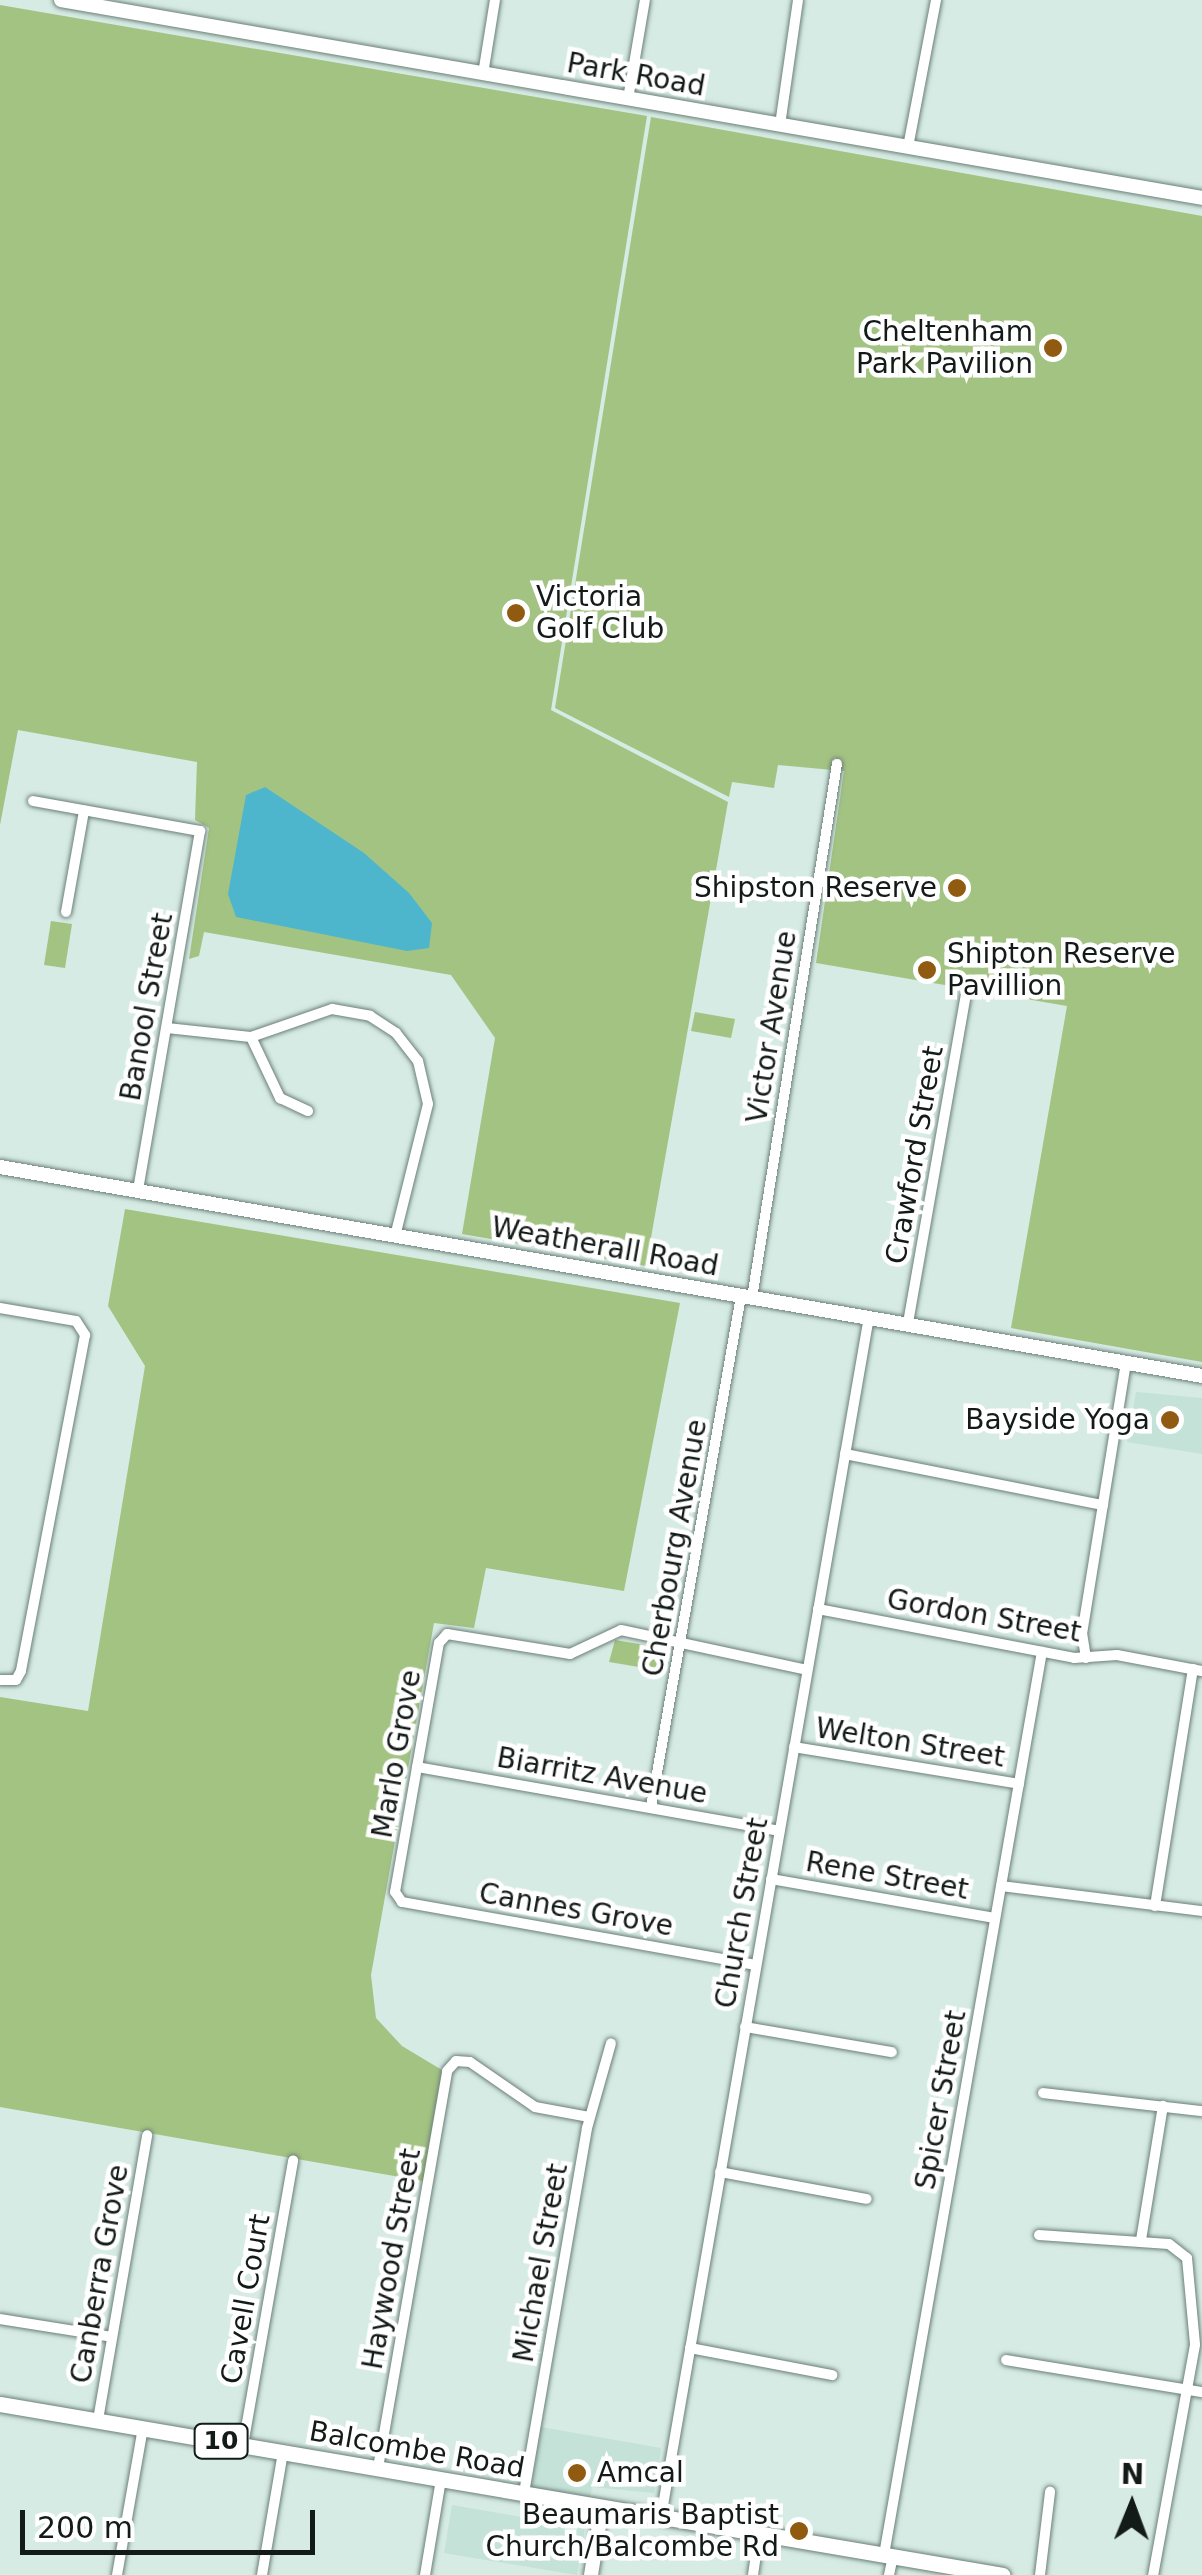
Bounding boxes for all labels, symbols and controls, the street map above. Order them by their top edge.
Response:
street label: Park Road [564,46,708,104]
place label: Cheltenham Park Pavilion [856,315,1033,381]
marker: Cheltenham Park Pavilion [1042,337,1064,359]
place label: Victoria Golf Club [536,580,664,646]
marker: Victoria Golf Club [505,602,527,624]
place label: Shipston Reserve [694,871,937,905]
marker: Shipston Reserve [946,877,968,899]
street label: Banool Street [114,910,180,1104]
street label: Victor Avenue [740,928,804,1126]
place label: Shipton Reserve Pavillion [947,937,1175,1003]
marker: Shipton Reserve Pavillion [916,959,938,981]
street label: Crawford Street [879,1043,951,1267]
street label: Weatherall Road [489,1211,721,1283]
place label: Bayside Yoga [965,1403,1150,1437]
marker: Bayside Yoga [1159,1409,1181,1431]
street label: Cherbourg Avenue [636,1417,714,1679]
street label: Gordon Street [884,1582,1084,1650]
street label: Marlo Grove [366,1667,428,1841]
street label: Welton Street [813,1711,1007,1775]
street label: Biarritz Avenue [494,1741,710,1811]
street label: Church Street [709,1815,775,2011]
street label: Rene Street [803,1845,971,1907]
street label: Cannes Grove [476,1876,676,1944]
street label: Spicer Street [909,2008,973,2192]
street label: Haywood Street [356,2146,428,2372]
street label: Michael Street [507,2161,575,2365]
street label: Canberra Grove [64,2162,136,2386]
street label: Cavell Court [215,2211,277,2387]
street label: Balcombe Road [307,2415,527,2485]
road number: 10 [194,2421,248,2461]
north arrow [1082,2455,1182,2555]
place label: Amcal [597,2456,684,2490]
text: N [1121,2458,1145,2491]
marker: Amcal [566,2462,588,2484]
scale bar [25,2490,320,2552]
place label: Beaumaris Baptist Church/Balcombe Rd [485,2498,779,2564]
text: 200 m [37,2510,133,2545]
marker: Beaumaris Baptist Church/Balcombe Rd [788,2520,810,2542]

